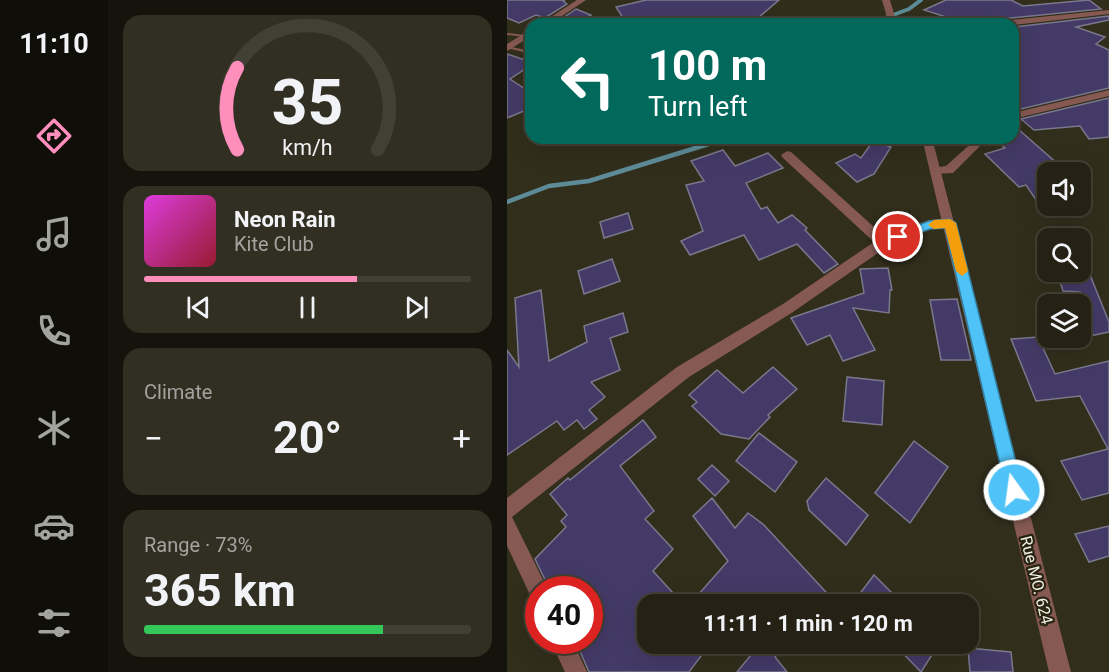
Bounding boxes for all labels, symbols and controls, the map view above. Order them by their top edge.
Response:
text: 11:10 [19,28,89,60]
text: 100 m [648,41,767,90]
icon: left [549,42,627,120]
text: 35 [272,66,343,139]
text: Turn left [648,91,748,123]
icon: directions [33,115,75,157]
text: km/h [282,135,333,160]
map controls [1037,162,1091,348]
button: sound [1037,162,1091,216]
text: Neon Rain [234,207,336,232]
pin [872,211,923,262]
icon: music [33,213,75,255]
icon: arrive [881,220,914,253]
button: search [1037,228,1091,282]
text: Kite Club [234,232,314,256]
icon: previous [182,291,215,324]
icon: pause [291,291,324,324]
icon: next [400,291,433,324]
button: layers [1037,294,1091,348]
icon: phone [33,310,75,352]
text: Climate [144,380,212,404]
icon: climate [33,407,75,449]
text: 20° [273,411,342,464]
text: − [144,419,163,458]
text: + [452,419,471,458]
position arrow [982,458,1046,522]
icon: car [33,505,75,547]
text: Range · 73% [144,533,252,557]
street label: Rue MO. 624 [1016,534,1057,626]
text: 365 km [144,564,296,617]
speed limit sign: 40 [525,576,603,654]
icon: filters [33,602,75,644]
text: 11:11 · 1 min · 120 m [703,611,913,636]

